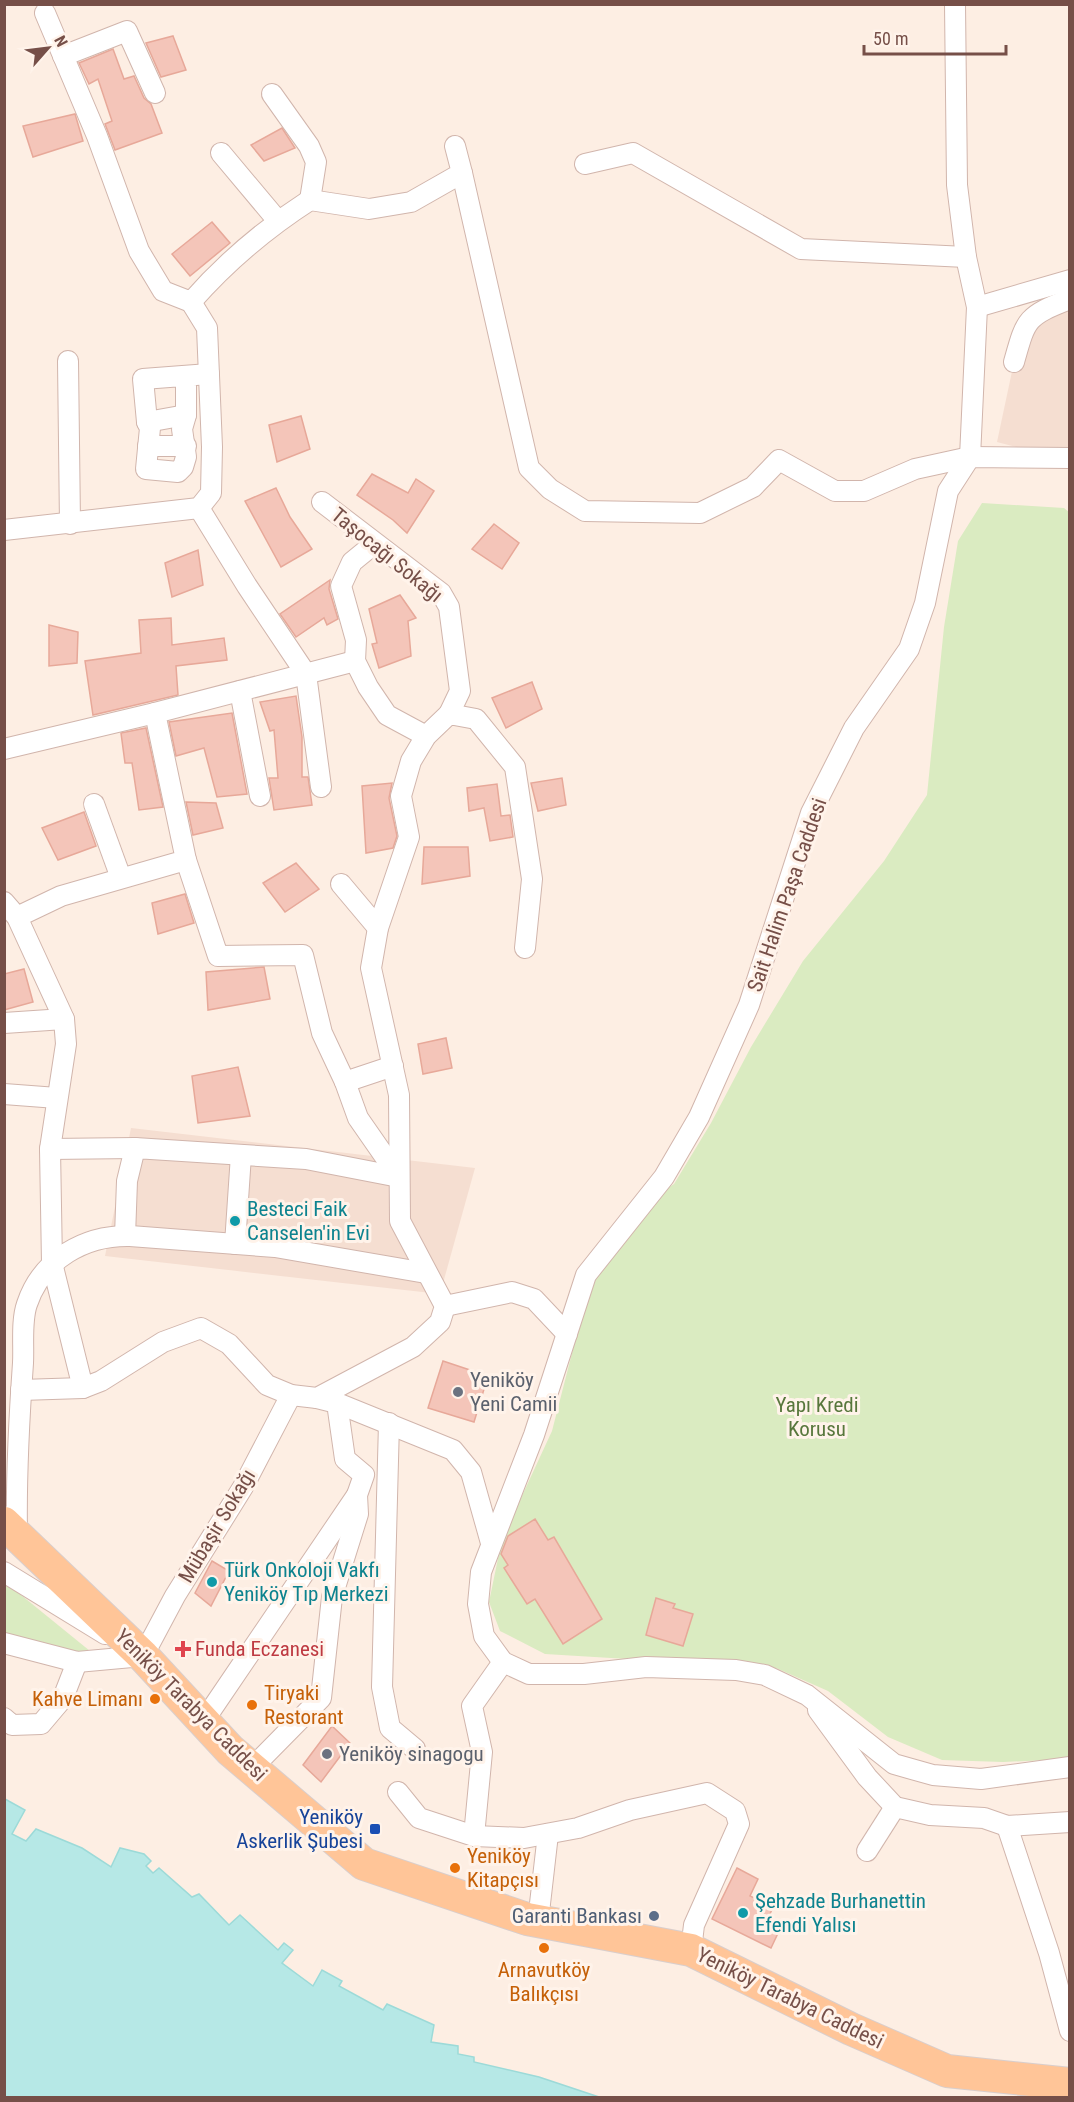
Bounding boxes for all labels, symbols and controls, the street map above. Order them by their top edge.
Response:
north arrow [18,18,78,78]
scale bar [864,18,1006,56]
text: 50 m [873,28,908,49]
text: N [50,32,71,50]
street label: Taşocağı Sokağı [327,503,447,607]
street label: Sait Halim Paşa Caddesi [743,795,831,995]
place label: Besteci Faik Canselen'in Evi [247,1197,370,1245]
marker: Besteci Faik Canselen'in Evi [228,1214,242,1228]
place label: Yeniköy Yeni Camii [470,1368,557,1416]
marker: Yeniköy Yeni Camii [451,1385,465,1399]
park label: Yapı Kredi Korusu [775,1393,859,1441]
street label: Mübaşir Sokağı [174,1465,260,1587]
place label: Türk Onkoloji Vakfı Yeniköy Tıp Merkezi [224,1558,389,1606]
marker: Türk Onkoloji Vakfı Yeniköy Tıp Merkezi [205,1575,219,1589]
street label: Yeniköy Tarabya Caddesi [110,1624,272,1786]
place label: Funda Eczanesi [195,1637,324,1661]
marker: Funda Eczanesi [176,1642,190,1656]
place label: Tiryaki Restorant [264,1681,344,1729]
place label: Kahve Limanı [32,1687,143,1711]
marker: Kahve Limanı [148,1692,162,1706]
marker: Tiryaki Restorant [245,1698,259,1712]
place label: Yeniköy sinagogu [339,1742,484,1766]
marker: Yeniköy sinagogu [320,1747,334,1761]
place label: Yeniköy Askerlik Şubesi [236,1805,363,1853]
marker: Yeniköy Askerlik Şubesi [368,1822,382,1836]
place label: Yeniköy Kitapçısı [467,1844,539,1892]
marker: Yeniköy Kitapçısı [448,1861,462,1875]
place label: Şehzade Burhanettin Efendi Yalısı [755,1889,926,1937]
place label: Garanti Bankası [512,1904,642,1928]
marker: Şehzade Burhanettin Efendi Yalısı [736,1906,750,1920]
marker: Garanti Bankası [647,1909,661,1923]
marker: Arnavutköy Balıkçısı [537,1941,551,1955]
street label: Yeniköy Tarabya Caddesi [693,1942,887,2054]
place label: Arnavutköy Balıkçısı [498,1958,591,2006]

